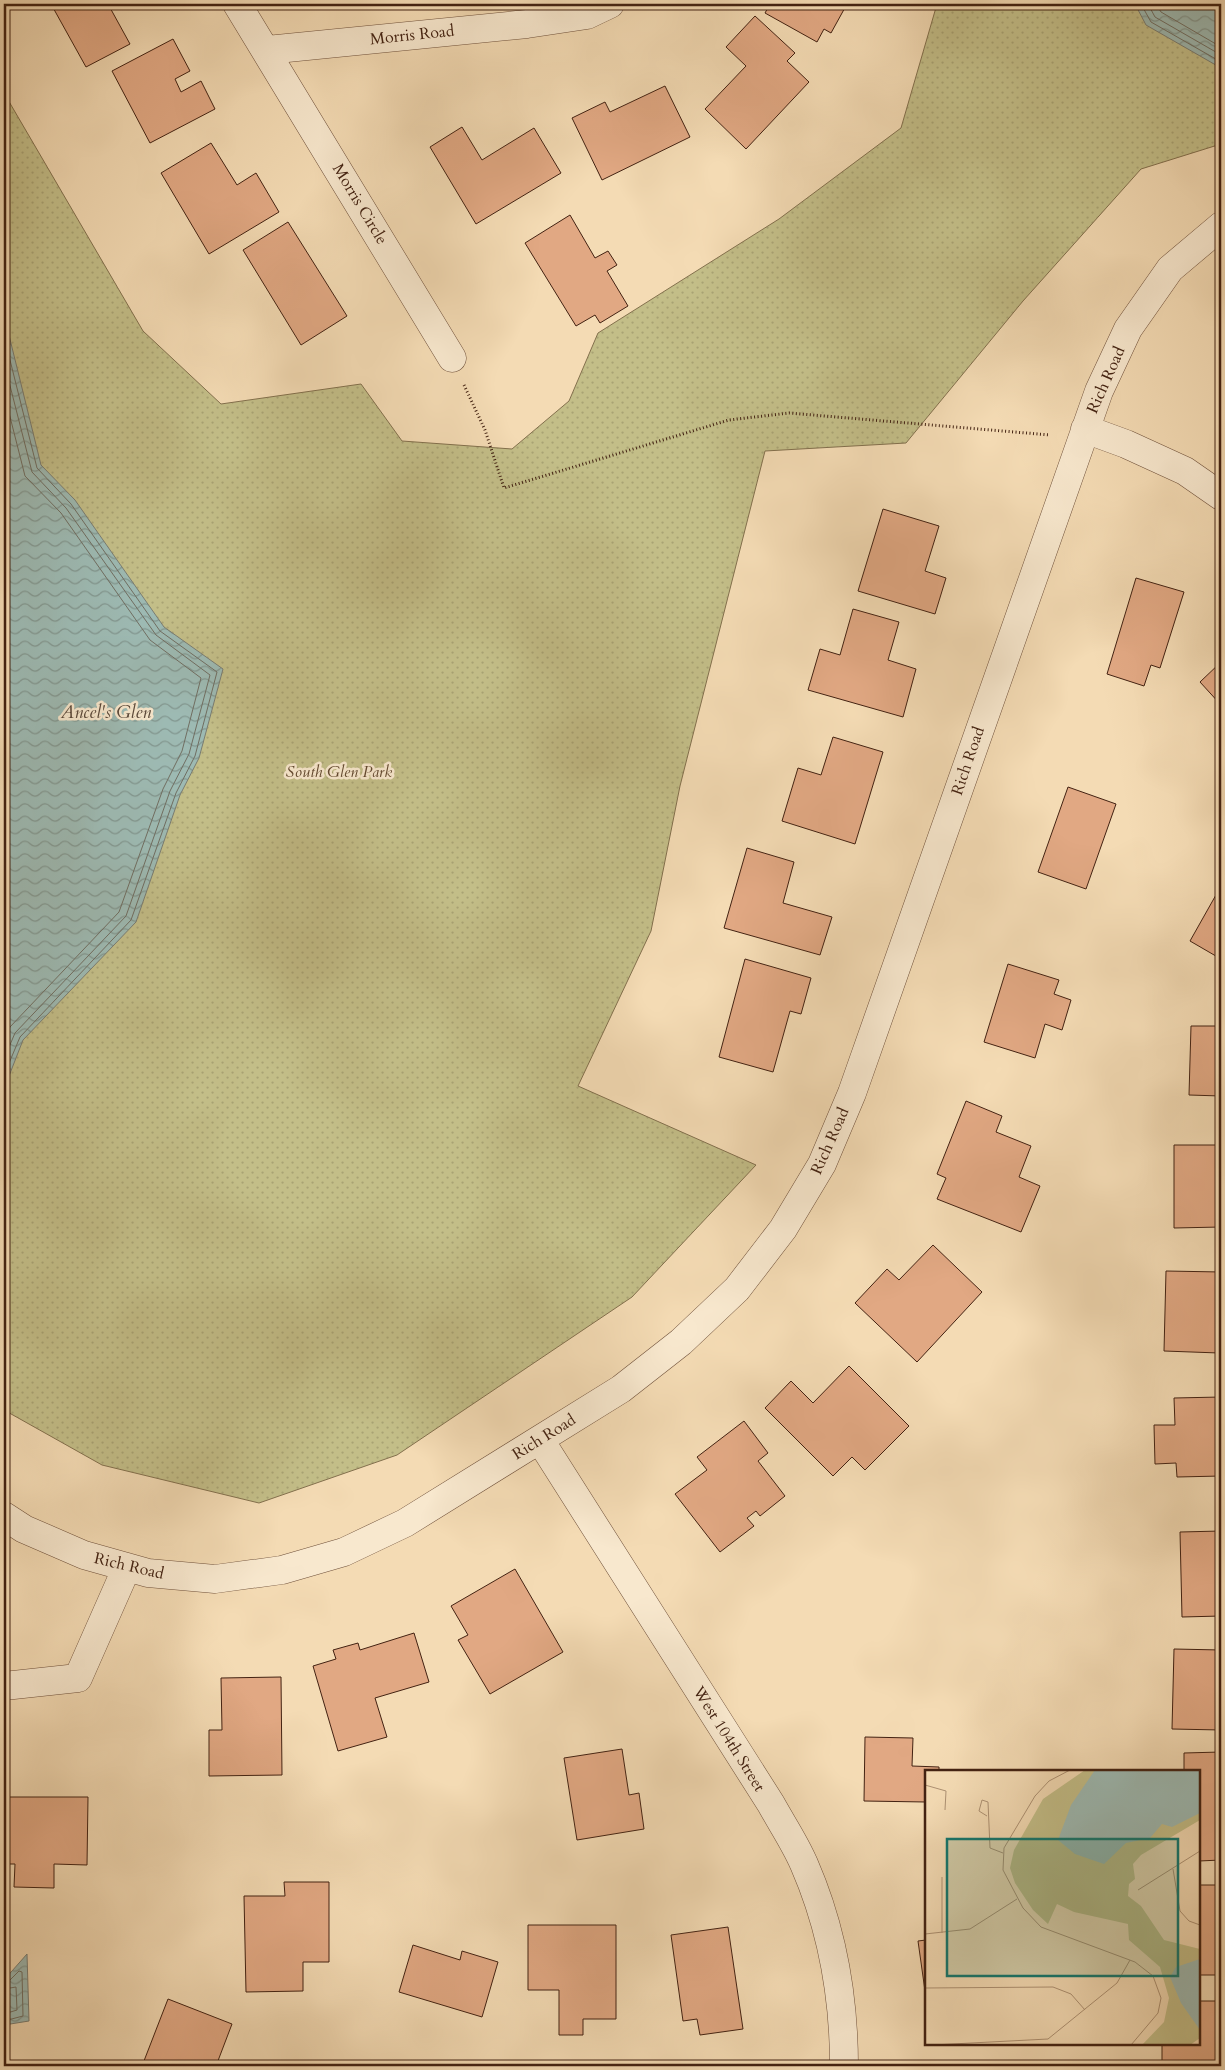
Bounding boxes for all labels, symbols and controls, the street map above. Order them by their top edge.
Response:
street label: Morris Road [369,20,456,50]
street label: Morris Circle [327,159,393,249]
street label: Rich Road [1081,343,1131,417]
water label: Ancel's Glen [60,700,151,725]
street label: Rich Road [946,723,990,798]
park label: South Glen Park [286,761,392,783]
street label: Rich Road [805,1104,855,1178]
street label: Rich Road [508,1409,580,1465]
street label: Rich Road [92,1547,167,1585]
street label: West 104th Street [687,1681,770,1796]
inset map [925,1770,1200,2045]

